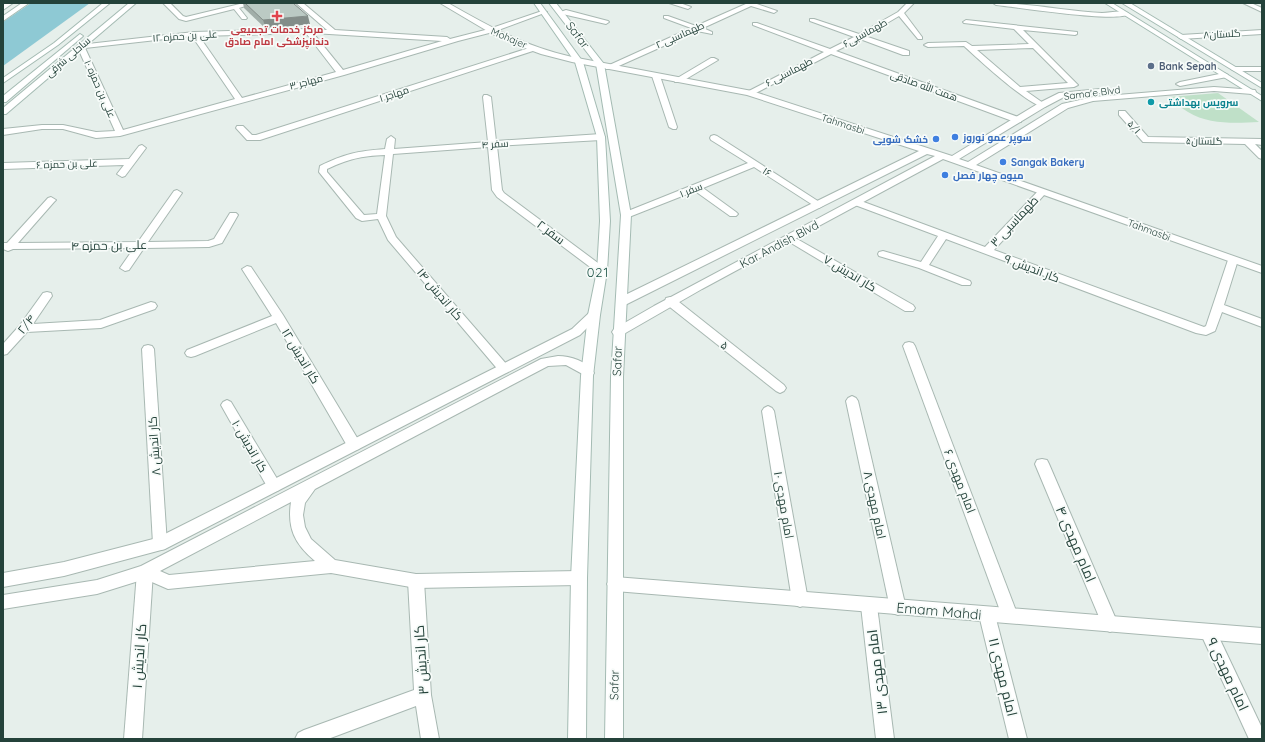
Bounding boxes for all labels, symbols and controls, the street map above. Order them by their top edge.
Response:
marker: مرکز خدمات تجمیعی دندانپزشکی امام صادق [271,10,283,22]
street label: ۶طهماسبی [841,16,889,50]
street label: Safar [563,18,593,52]
street label: ۲ طهماسبی [654,19,706,51]
place label: مرکز خدمات تجمیعی دندانپزشکی امام صادق [225,23,329,49]
street label: Mohajer [489,25,529,52]
street label: ۱۲ علی بن حمزه [152,27,218,45]
street label: گلستان۸ [1203,27,1241,41]
street label: ساحلی شرقی [43,34,93,80]
street label: ۶ طهماسبی [763,55,815,89]
street label: ۱۰ علی بن حمزه [81,58,119,120]
place label: Bank Sepah [1159,60,1217,73]
marker: Bank Sepah [1146,61,1156,71]
street label: همت الله صادقی [889,67,960,104]
street label: ۳ مهاجر [288,71,324,93]
street label: ۱ مهاجر [378,83,410,105]
street label: Sama'e Blvd [1063,83,1121,103]
place label: سرویس بهداشتی [1159,96,1238,109]
marker: سرویس بهداشتی [1146,97,1156,107]
street label: Tahmasbi [820,111,866,137]
street label: ۵/۱ [1125,118,1143,136]
place label: سوپر عمو نوروز [962,131,1032,145]
marker: سوپر عمو نوروز [950,132,960,142]
place label: خشک شویی [873,133,928,146]
marker: خشک شویی [931,134,941,144]
street label: گلستان۵ [1186,134,1222,148]
street label: ۴ سفر [481,137,509,151]
street label: ۶ علی بن حمزه [36,156,98,172]
place label: Sangak Bakery [1011,156,1085,169]
marker: Sangak Bakery [998,157,1008,167]
street label: ۱۶ [760,164,774,180]
place label: میوه چهار فصل [953,169,1024,183]
marker: میوه چهار فصل [940,170,950,180]
street label: ۱ سفر [678,180,704,200]
street label: ۳ طهماسبی [987,192,1041,249]
street label: Tahmasbi [1126,216,1172,244]
street label: ۲ سفر [534,217,568,247]
street label: Kar Andish Blvd [737,217,821,271]
street label: ۴ علی بن حمزه [71,237,147,253]
street label: ۷ کار اندیش [821,251,879,295]
street label: ۹ کار اندیش [1002,251,1062,285]
district label: 021 [587,264,609,280]
street label: ۱۴ کار اندیش [414,265,466,323]
street label: ۲/۴ [14,311,38,337]
street label: ۱۲ کار اندیش [279,326,323,386]
street label: ۵ [718,337,732,353]
street label: Safar [609,345,625,376]
street label: ۸ کار اندیش [144,416,164,476]
street label: ۱۰ کار اندیش [229,417,271,475]
street label: ۶ امام مهدی [940,447,979,515]
street label: ۱۰ امام مهدی [770,470,797,540]
street label: ۸ امام مهدی [860,470,889,540]
street label: ۴ امام مهدی [1051,503,1100,585]
street label: Emam Mahdi [896,598,982,624]
street label: ۱ کار اندیش [128,623,150,689]
street label: ۳ کار اندیش [410,625,432,695]
street label: ۱۳ امام مهدی [863,628,892,715]
street label: ۹ امام مهدی [1202,634,1253,714]
street label: ۱۱ امام مهدی [984,636,1021,718]
street label: Safar [606,669,622,700]

